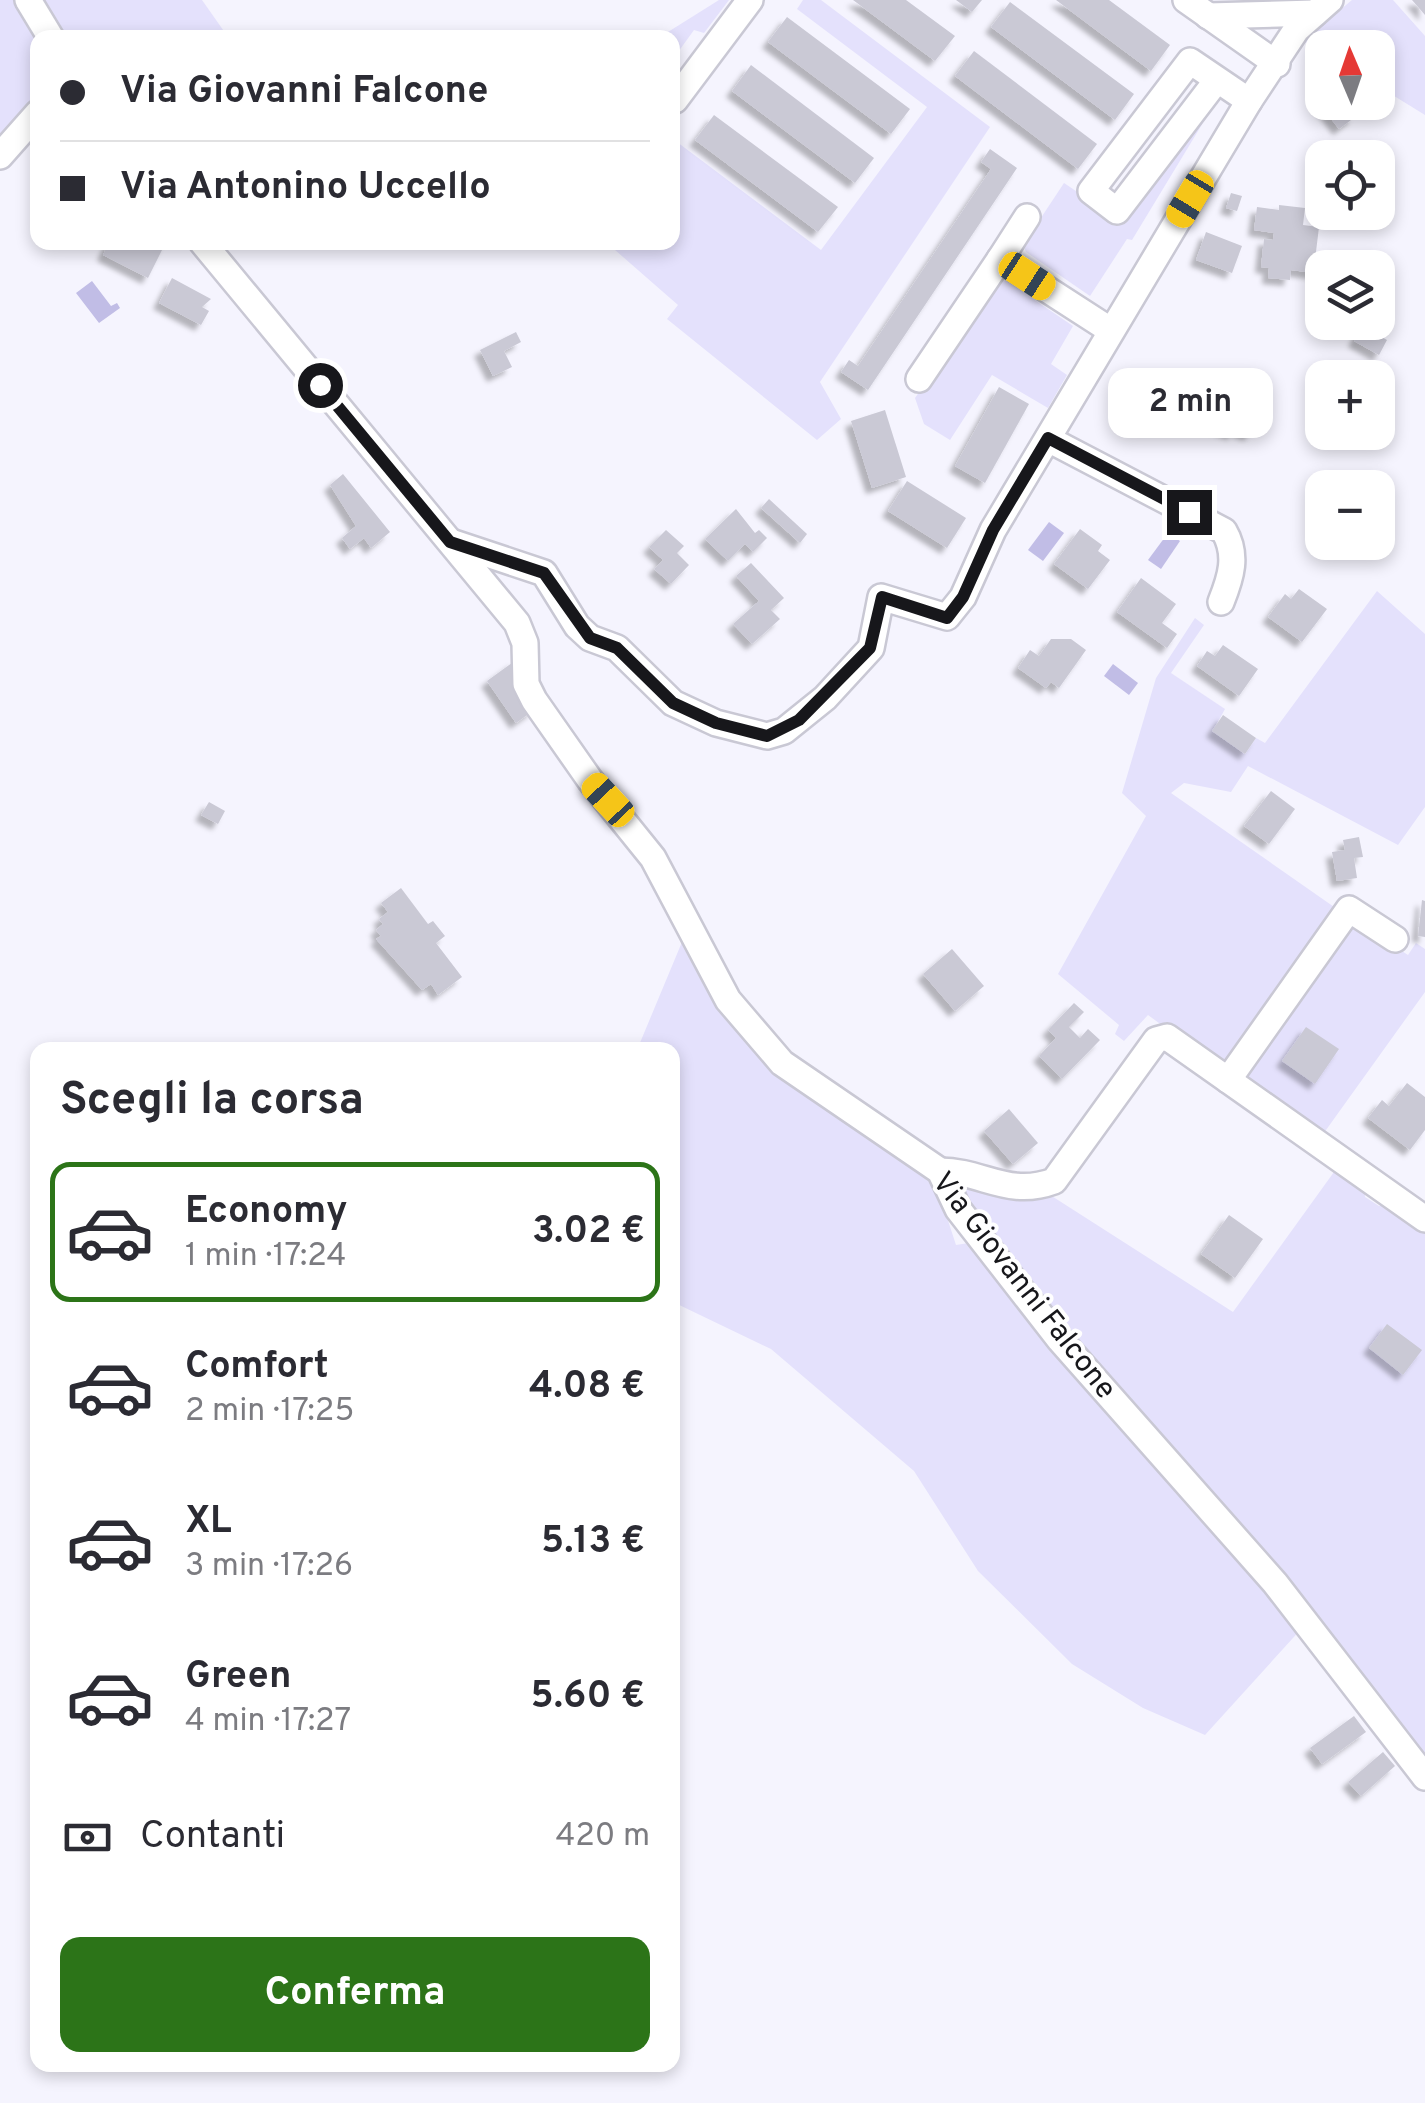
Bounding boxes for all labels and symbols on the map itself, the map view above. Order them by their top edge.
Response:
north arrow [1305,30,1395,120]
car [1162,166,1218,232]
car [994,247,1060,305]
route start [298,363,343,408]
callout: 2 min [1106,367,1272,437]
route end [1167,490,1212,535]
car [577,768,639,832]
street label: Via Giovanni Falcone [923,1166,1123,1407]

